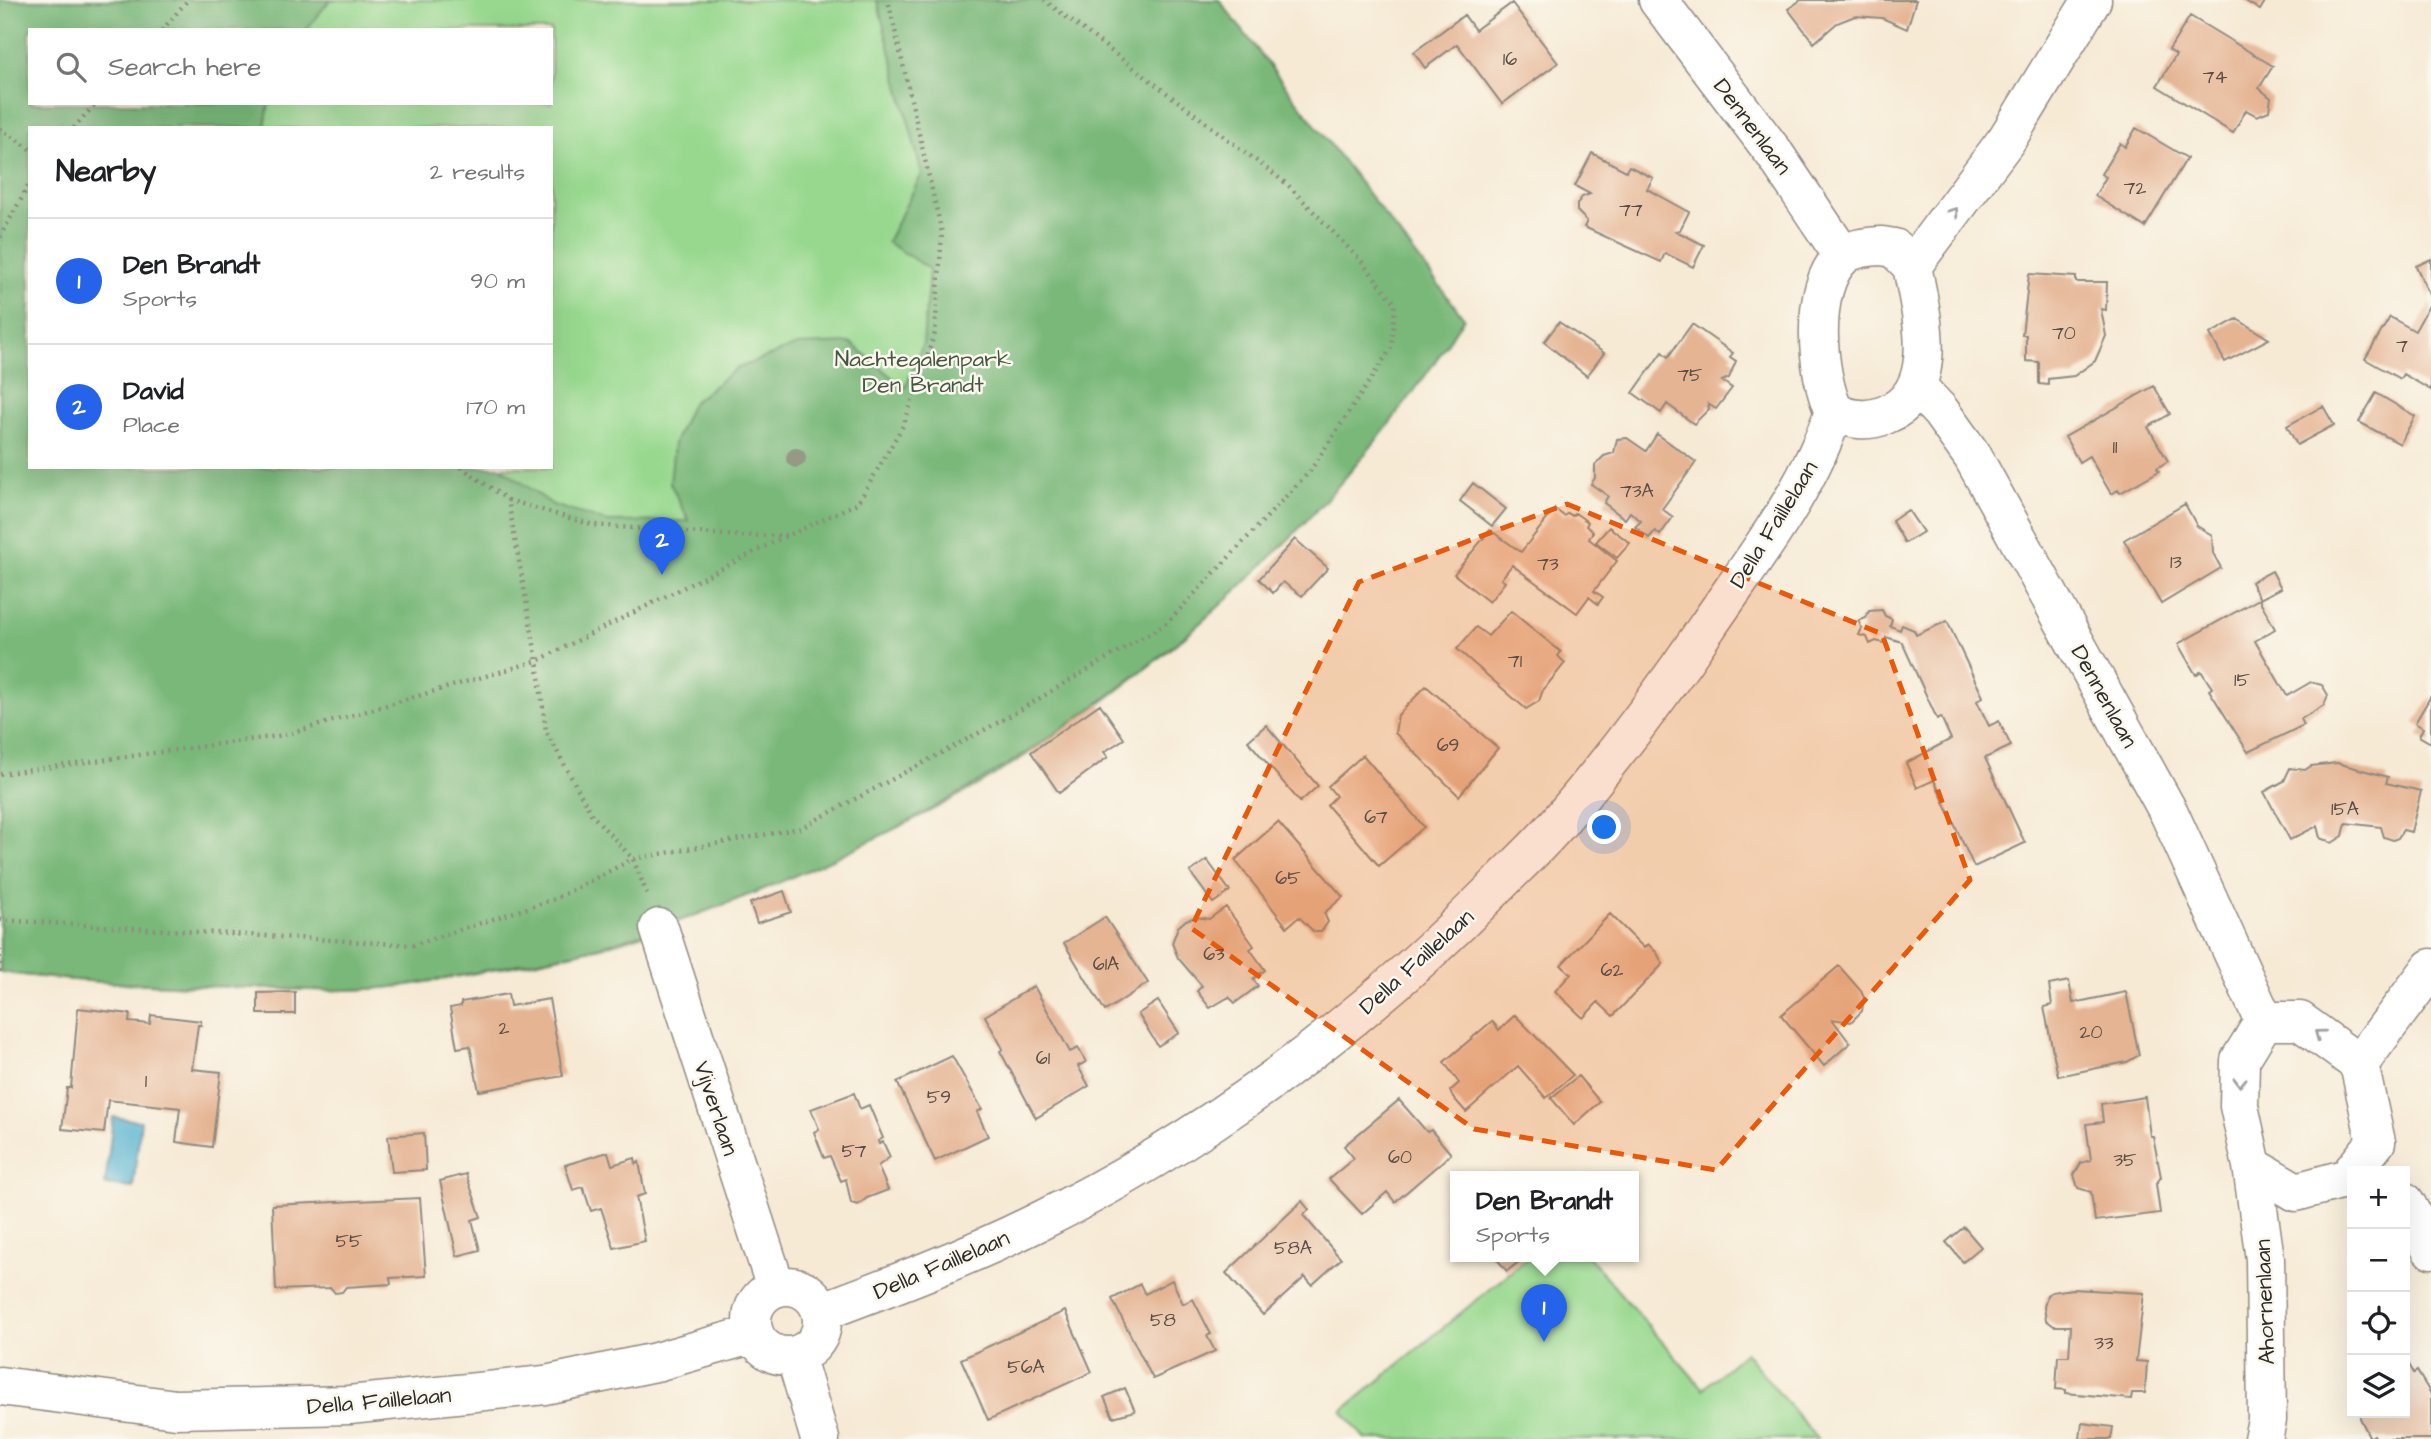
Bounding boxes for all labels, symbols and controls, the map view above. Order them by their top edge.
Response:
search box [28,28,553,105]
house number: 16 [1503,46,1517,73]
icon: search [52,48,90,86]
text: Search here [108,49,261,85]
house number: 74 [2203,64,2227,91]
street label: Dennenlaan [1705,72,1799,181]
text: Nearby [56,151,156,193]
text: 2 results [430,156,525,188]
house number: 72 [2124,175,2146,202]
house number: 77 [1619,197,1643,224]
one-way arrow [1946,207,1958,220]
text: Den Brandt [123,247,260,283]
text: 1 [78,265,80,297]
text: 90 m [470,265,525,297]
text: Sports [123,283,197,315]
house number: 70 [2052,320,2076,347]
house number: 7 [2396,333,2408,360]
park label: Nachtegalenpark Den Brandt [835,343,1011,401]
house number: 75 [1677,362,1703,389]
text: David [123,373,184,409]
text: 2 [72,391,86,423]
text: 170 m [466,391,525,423]
text: Place [123,409,180,441]
house number: 11 [2113,434,2118,461]
street label: Della Faillelaan [1722,455,1826,594]
house number: 73A [1620,478,1654,505]
pin: 2 [639,517,685,575]
house number: 13 [2170,549,2182,576]
house number: 73 [1537,551,1559,578]
street label: Dennenlaan [2063,639,2145,754]
house number: 71 [1508,648,1523,675]
house number: 15 [2234,667,2250,694]
house number: 69 [1437,732,1459,759]
house number: 15A [2331,796,2359,823]
house number: 67 [1364,804,1388,831]
your location [1587,810,1621,844]
house number: 65 [1275,865,1301,892]
street label: Della Faillelaan [1352,901,1481,1022]
house number: 63 [1203,941,1225,968]
house number: 61A [1093,951,1119,978]
house number: 62 [1601,957,1624,984]
house number: 2 [499,1015,510,1042]
house number: 20 [2080,1019,2102,1046]
one-way arrow [2314,1030,2327,1043]
house number: 61 [1036,1045,1051,1072]
street label: Vijverlaan [686,1057,746,1160]
house number: 1 [145,1068,148,1095]
one-way arrow [2232,1077,2247,1088]
house number: 59 [927,1084,951,1111]
house number: 57 [841,1138,867,1165]
house number: 60 [1388,1144,1412,1171]
house number: 35 [2113,1147,2137,1174]
map controls [2347,1166,2410,1418]
button: + [2347,1166,2410,1229]
popup [1450,1171,1639,1262]
text: Den Brandt [1476,1183,1613,1219]
text: Sports [1476,1219,1550,1251]
street label: Della Faillelaan [868,1222,1014,1308]
house number: 55 [336,1228,363,1255]
button: − [2347,1229,2410,1292]
house number: 58A [1274,1235,1312,1262]
street label: Ahornenlaan [2247,1239,2283,1365]
pin: 1 [1521,1284,1567,1342]
button: locate [2347,1292,2410,1355]
house number: 58 [1150,1307,1176,1334]
house number: 33 [2094,1330,2114,1357]
house number: 56A [1007,1354,1045,1381]
button: layers [2347,1355,2410,1418]
street label: Della Faillelaan [306,1379,453,1423]

